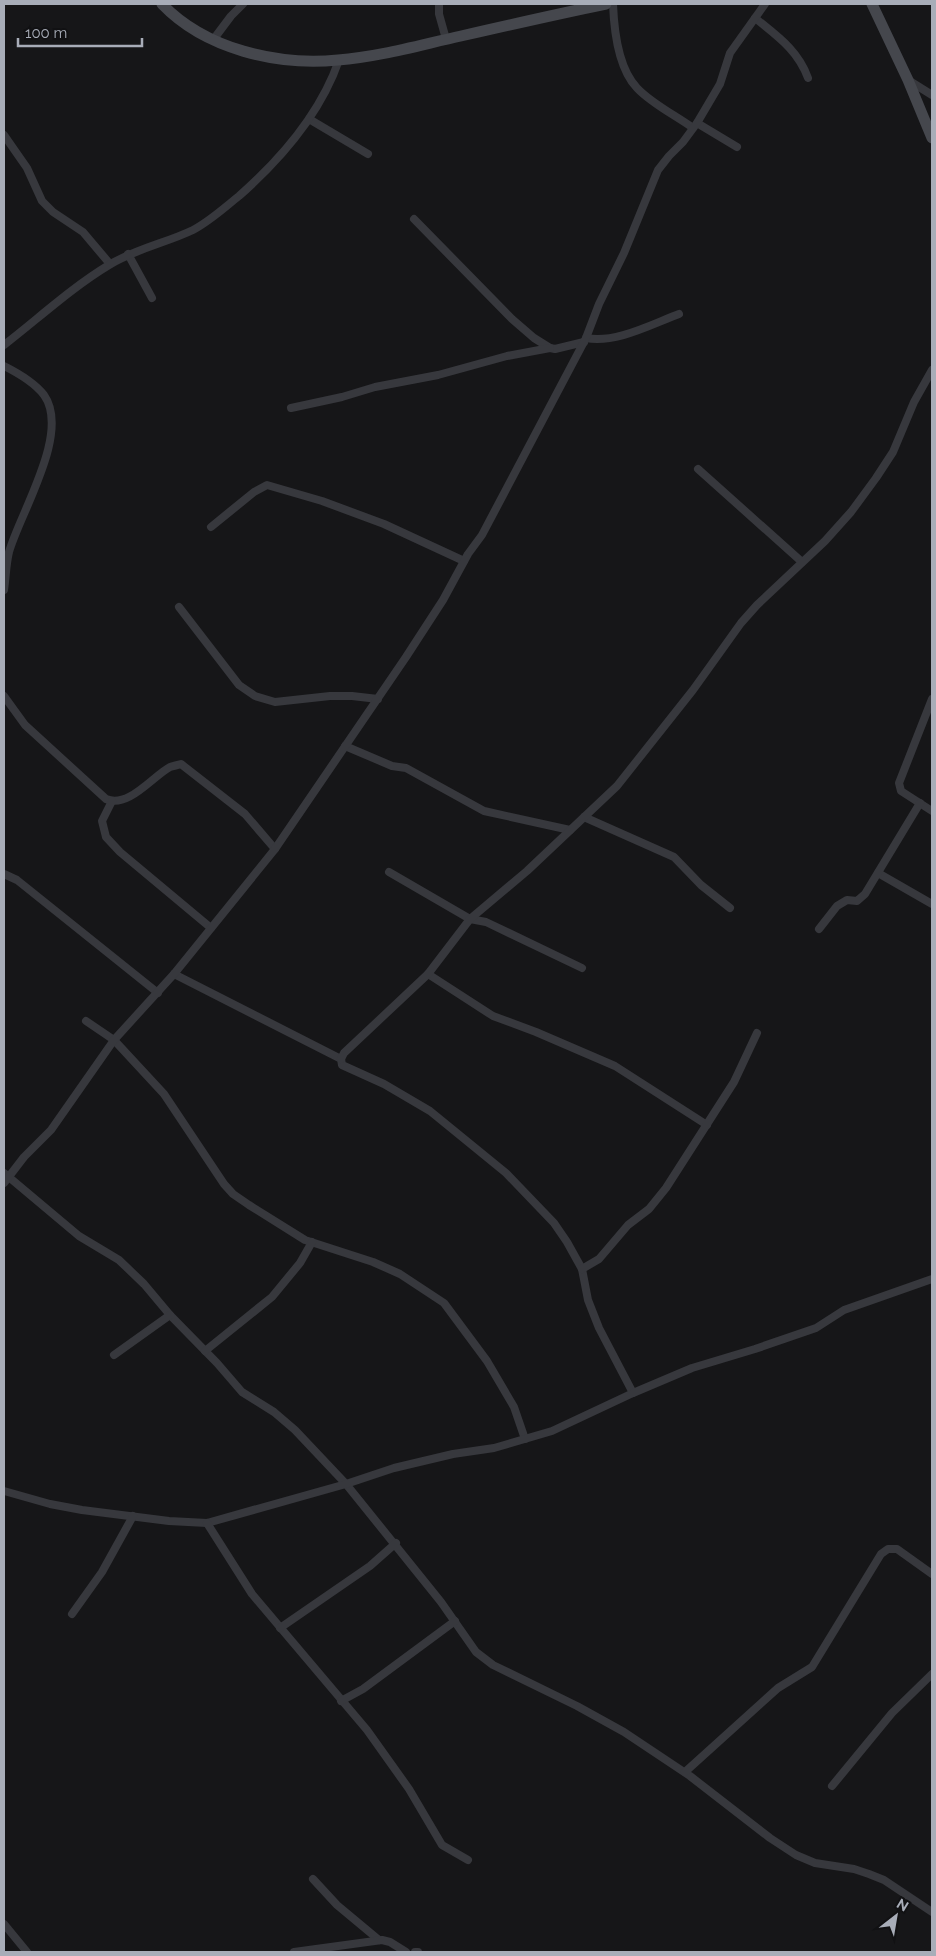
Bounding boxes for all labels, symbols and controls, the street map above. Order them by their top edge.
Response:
scale bar [18,15,141,47]
text: 100 m [25,24,67,42]
north arrow [871,1891,921,1941]
text: N [894,1895,911,1914]

